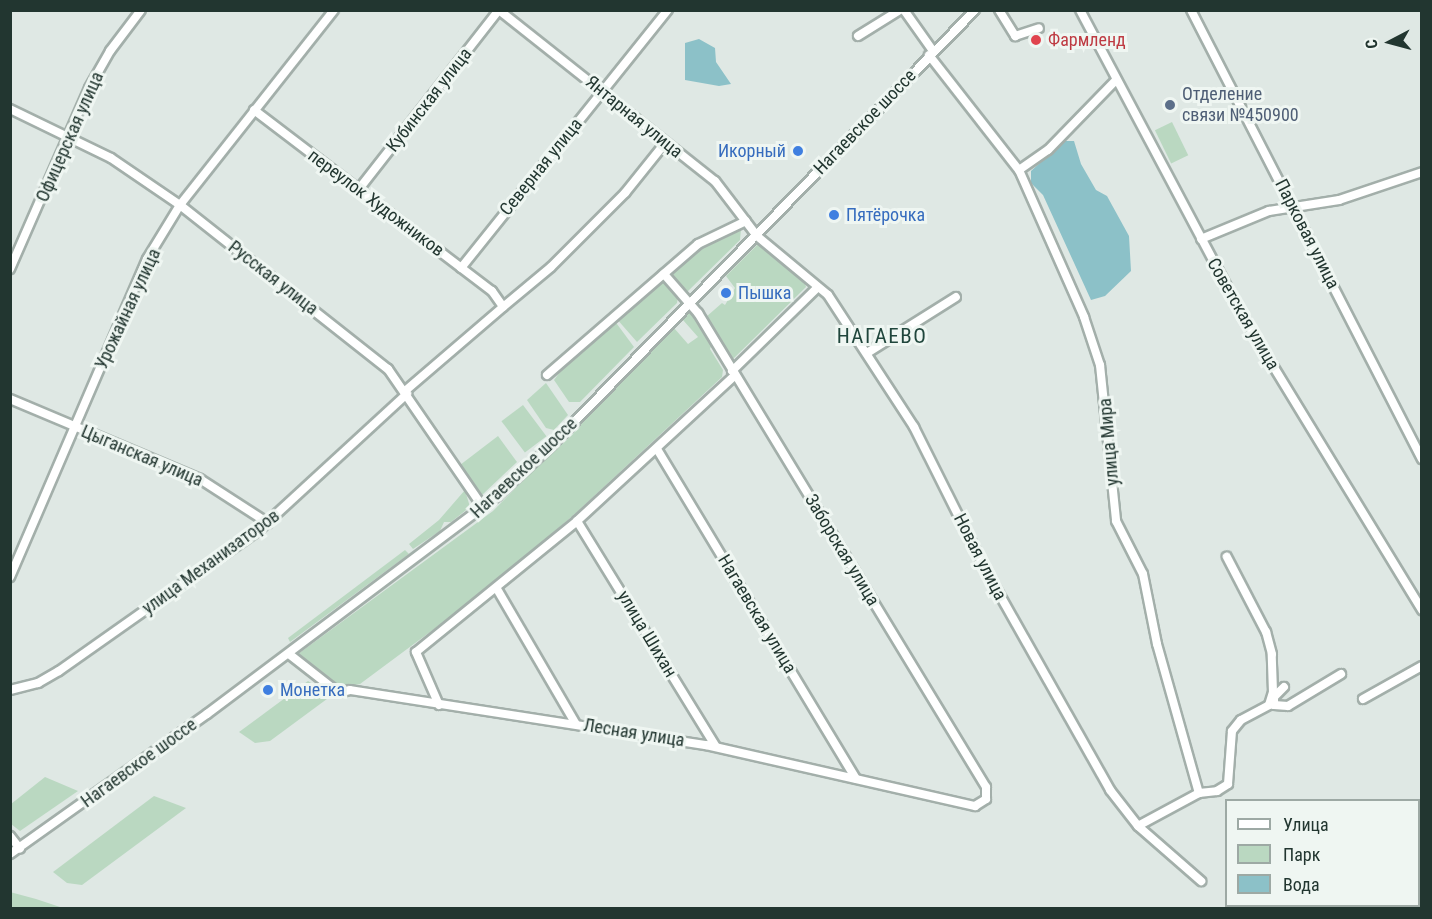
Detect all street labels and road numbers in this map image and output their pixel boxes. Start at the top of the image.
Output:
street label: Кубинская улица [382,44,476,156]
street label: Нагаевское шоссе [809,65,921,179]
street label: Офицерская улица [32,69,108,205]
street label: Янтарная улица [581,71,687,163]
street label: Северная улица [495,114,587,220]
street label: переулок Художников [304,145,448,261]
street label: Парковая улица [1270,176,1344,292]
street label: Русская улица [224,236,322,320]
street label: Урожайная улица [91,245,165,373]
street label: Советская улица [1202,254,1284,374]
street label: улица Мира [1094,397,1124,487]
street label: Нагаевское шоссе [466,413,582,523]
street label: Цыганская улица [78,421,206,491]
street label: Заборская улица [800,490,884,610]
street label: улица Механизаторов [138,505,284,619]
street label: Новая улица [949,510,1011,604]
street label: Нагаевская улица [713,551,801,677]
street label: улица Шихан [613,587,681,681]
street label: Нагаевское шоссе [77,714,201,812]
street label: Лесная улица [582,714,686,752]

